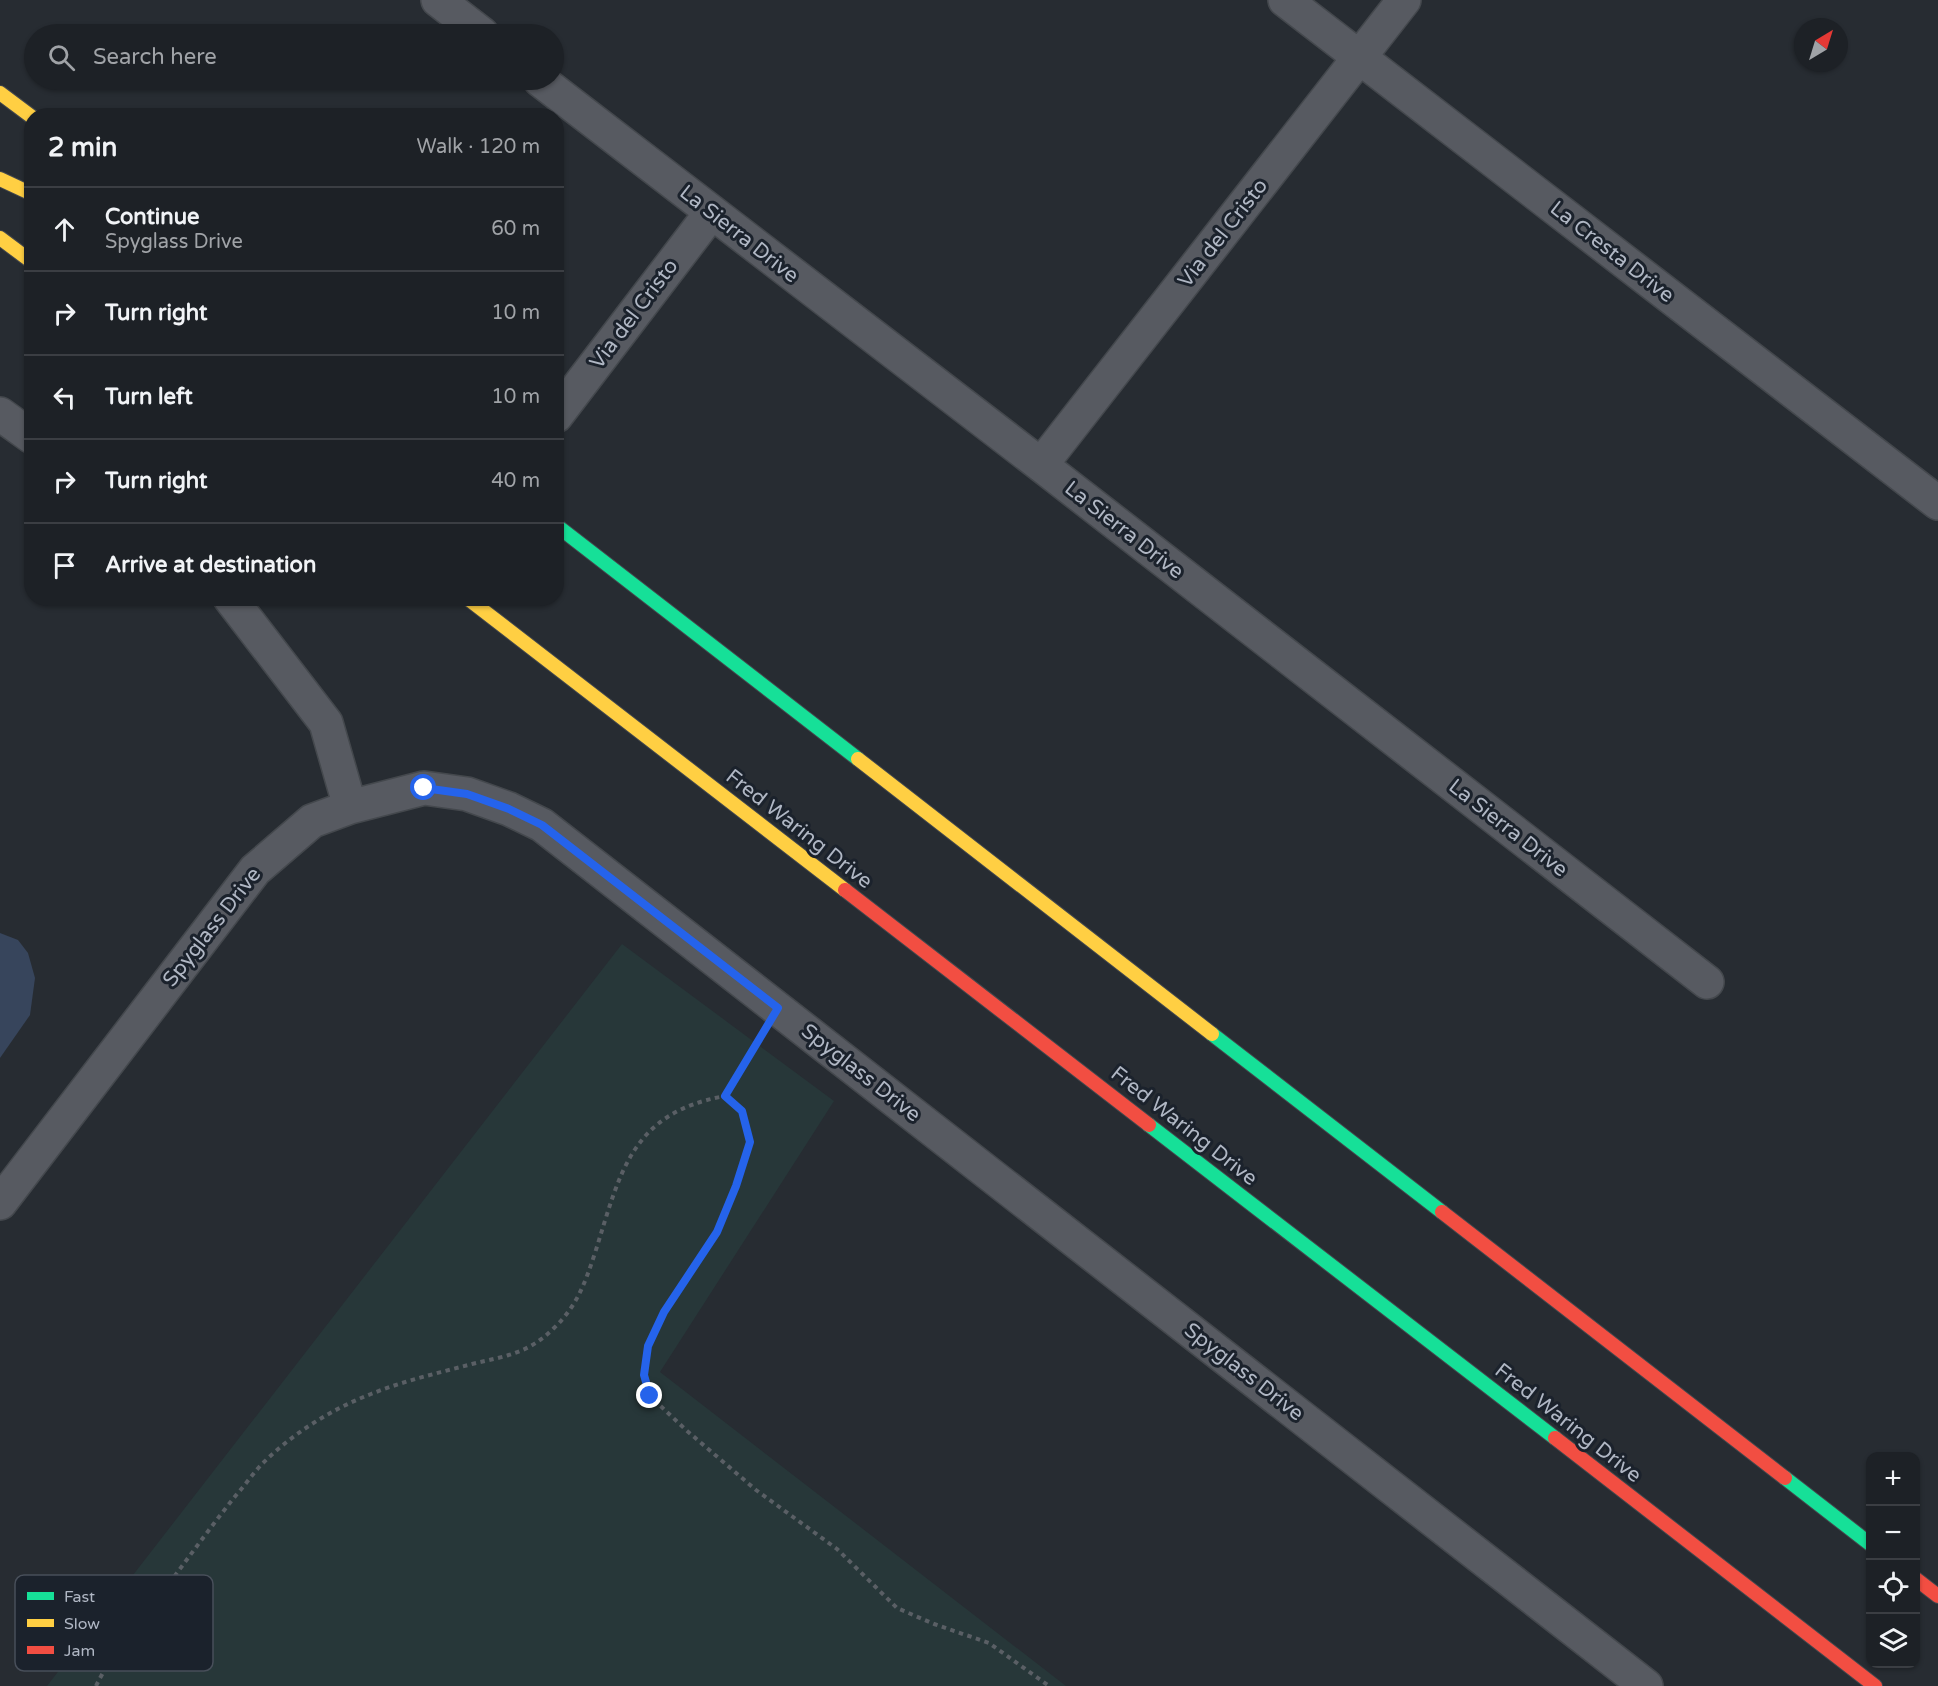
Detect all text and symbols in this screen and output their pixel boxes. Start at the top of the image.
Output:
north arrow [1794,18,1848,72]
search box [24,24,564,90]
icon: search [45,41,78,74]
text: Search here [93,44,217,70]
text: 2 min [48,132,117,163]
text: Walk · 120 m [417,135,540,159]
street label: Via del Cristo [1173,174,1273,292]
street label: La Sierra Drive [674,180,804,288]
street label: La Cresta Drive [1545,196,1679,308]
text: Continue [105,204,200,230]
icon: ahead [48,213,81,246]
text: 60 m [491,217,540,241]
text: Spyglass Drive [105,230,243,254]
street label: Via del Cristo [585,254,683,374]
icon: right [48,297,81,330]
text: Turn right [105,300,207,326]
text: 10 m [491,301,540,325]
icon: left [48,381,81,414]
text: Turn left [105,384,193,410]
text: 10 m [491,385,540,409]
icon: right [48,465,81,498]
text: Turn right [105,468,207,494]
text: 40 m [491,469,540,493]
street label: La Sierra Drive [1059,476,1189,584]
icon: arrive [48,549,81,582]
text: Arrive at destination [105,552,316,578]
street label: Fred Waring Drive [721,764,877,894]
route start [410,774,436,800]
street label: La Sierra Drive [1443,774,1573,882]
street label: Spyglass Drive [158,862,266,992]
street label: Spyglass Drive [796,1019,926,1127]
street label: Fred Waring Drive [1106,1061,1262,1191]
street label: Spyglass Drive [1179,1318,1309,1426]
street label: Fred Waring Drive [1490,1358,1646,1488]
route end [636,1382,662,1408]
map controls [1866,1452,1920,1668]
button: + [1866,1452,1920,1506]
button: − [1866,1506,1920,1560]
button: locate [1866,1560,1920,1614]
legend [15,1575,213,1671]
text: Fast [64,1587,95,1607]
text: Slow [64,1614,100,1634]
button: layers [1866,1614,1920,1668]
text: Jam [64,1641,95,1661]

